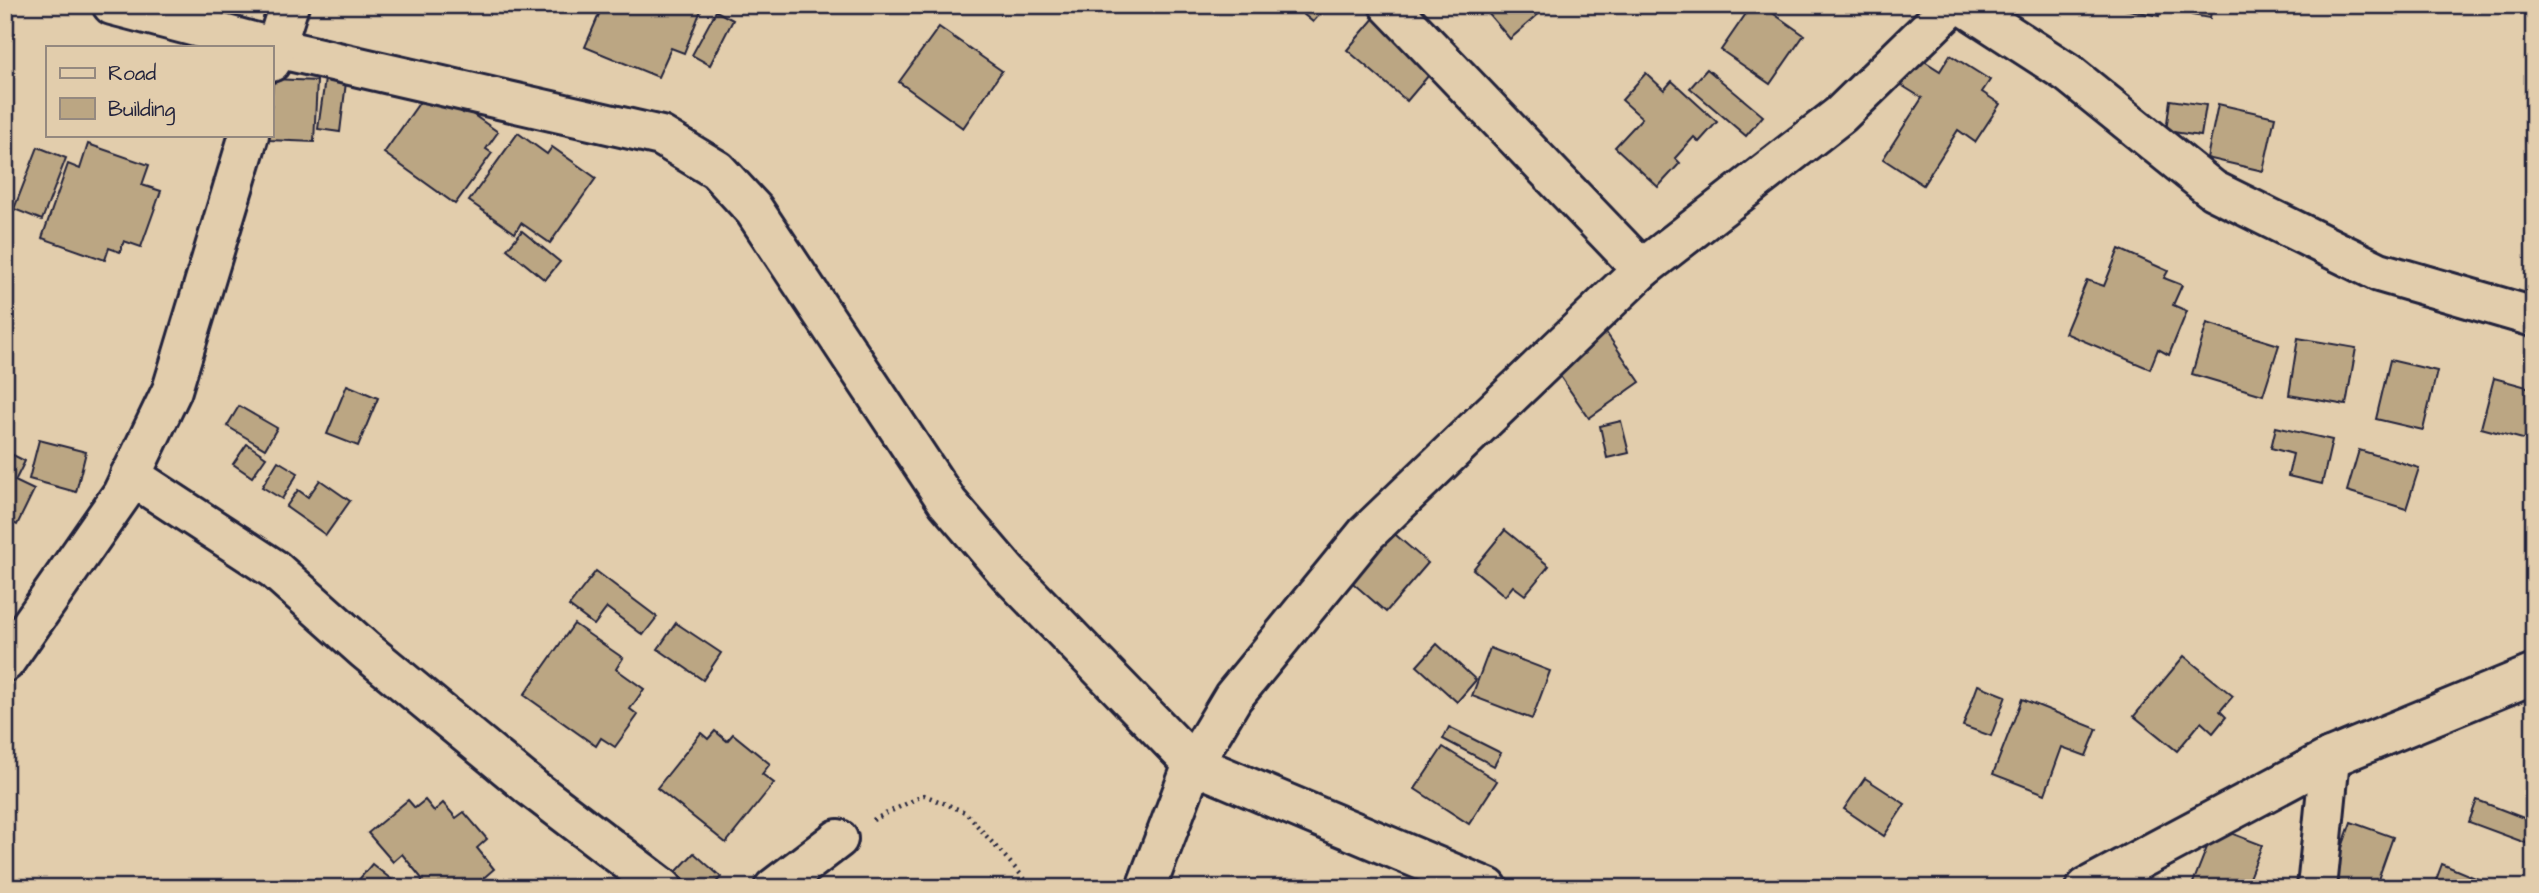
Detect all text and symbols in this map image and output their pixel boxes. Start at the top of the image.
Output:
legend [46,46,273,136]
text: Road [108,59,156,88]
text: Building [108,95,176,126]

